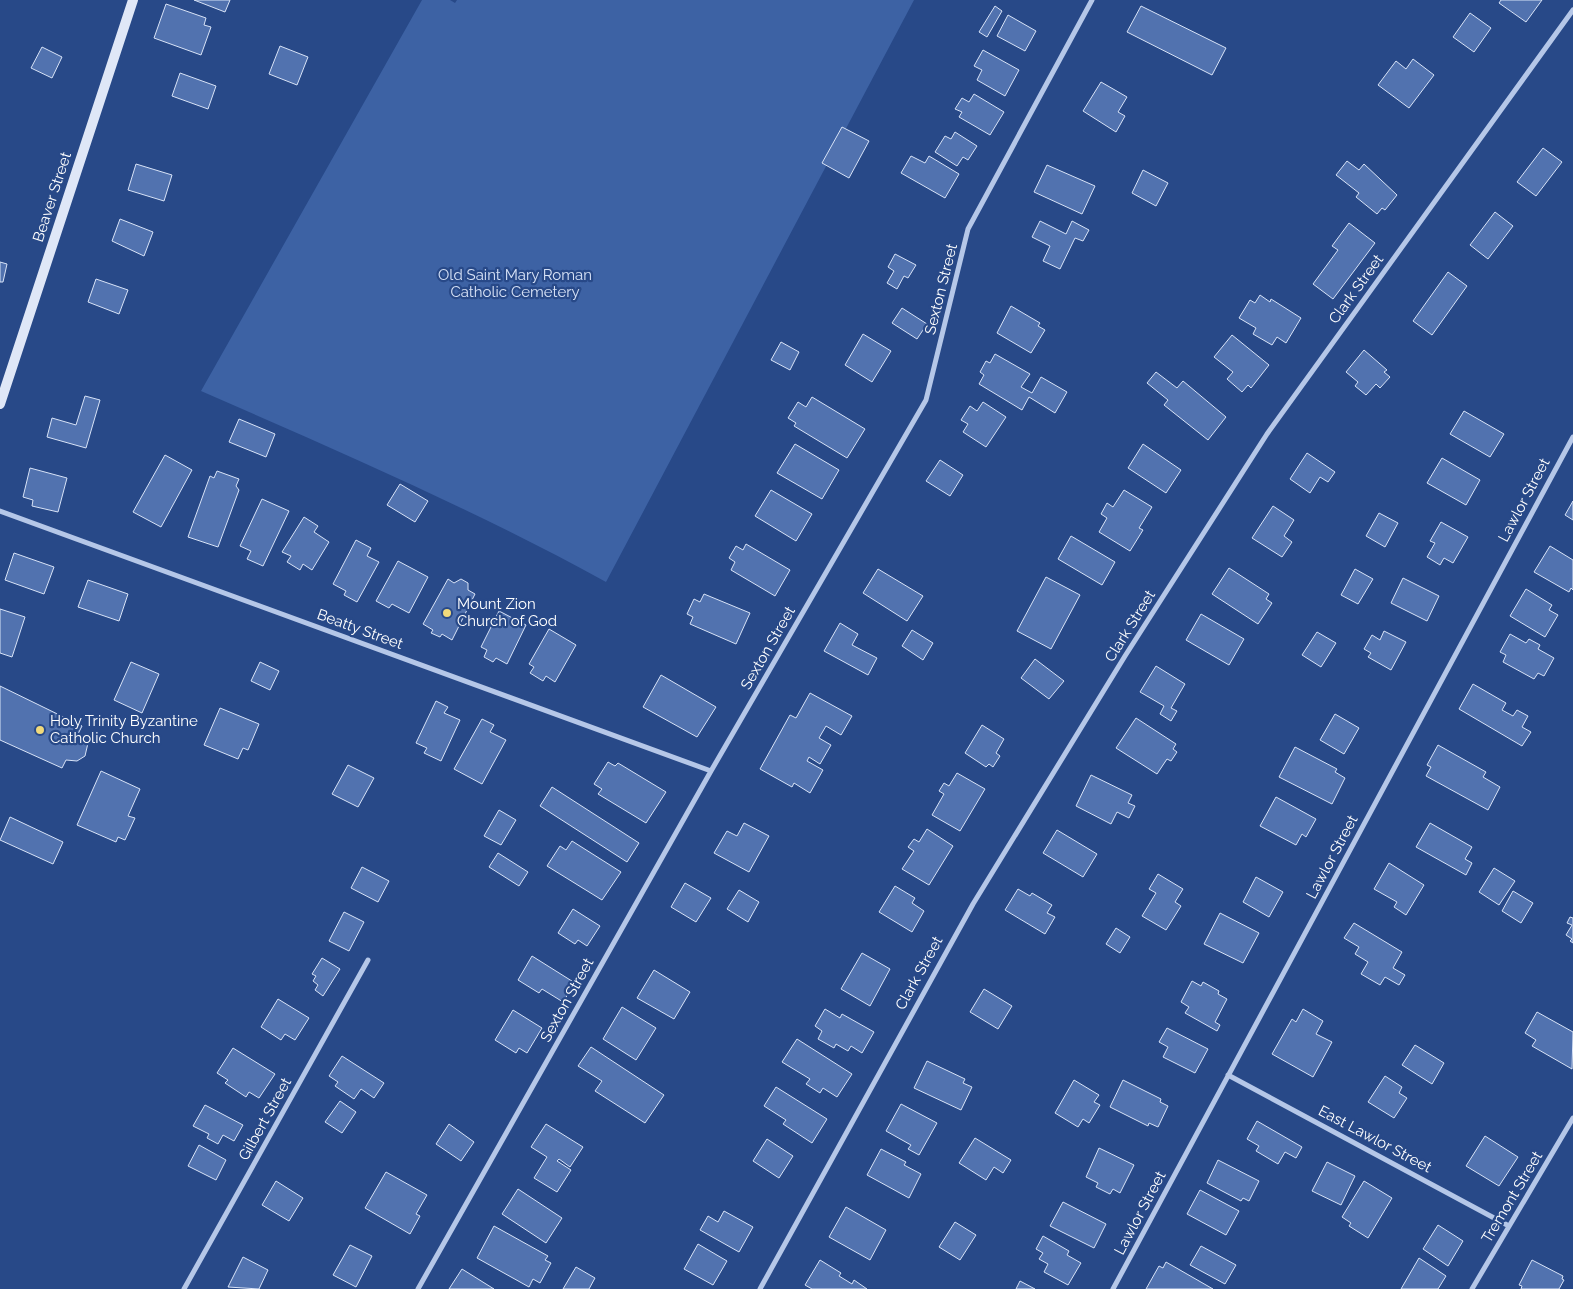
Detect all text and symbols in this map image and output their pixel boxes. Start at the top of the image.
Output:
street label: Beaver Street [29,150,75,244]
street label: Sexton Street [921,242,961,336]
street label: Clark Street [1325,251,1387,327]
park label: Old Saint Mary Roman Catholic Cemetery [438,266,592,301]
street label: Lawlor Street [1494,455,1554,545]
street label: Clark Street [1101,587,1159,665]
place label: Mount Zion Church of God [457,595,557,630]
street label: Sexton Street [737,603,799,693]
street label: Beatty Street [315,605,405,653]
marker: Mount Zion Church of God [441,607,453,619]
place label: Holy Trinity Byzantine Catholic Church [50,712,198,747]
marker: Holy Trinity Byzantine Catholic Church [34,724,46,736]
street label: Lawlor Street [1302,812,1362,902]
street label: Clark Street [891,933,947,1013]
street label: Sexton Street [537,955,597,1045]
street label: Gilbert Street [235,1074,295,1164]
street label: East Lawlor Street [1315,1102,1435,1176]
street label: Tremont Street [1478,1148,1546,1246]
street label: Lawlor Street [1110,1168,1170,1258]

